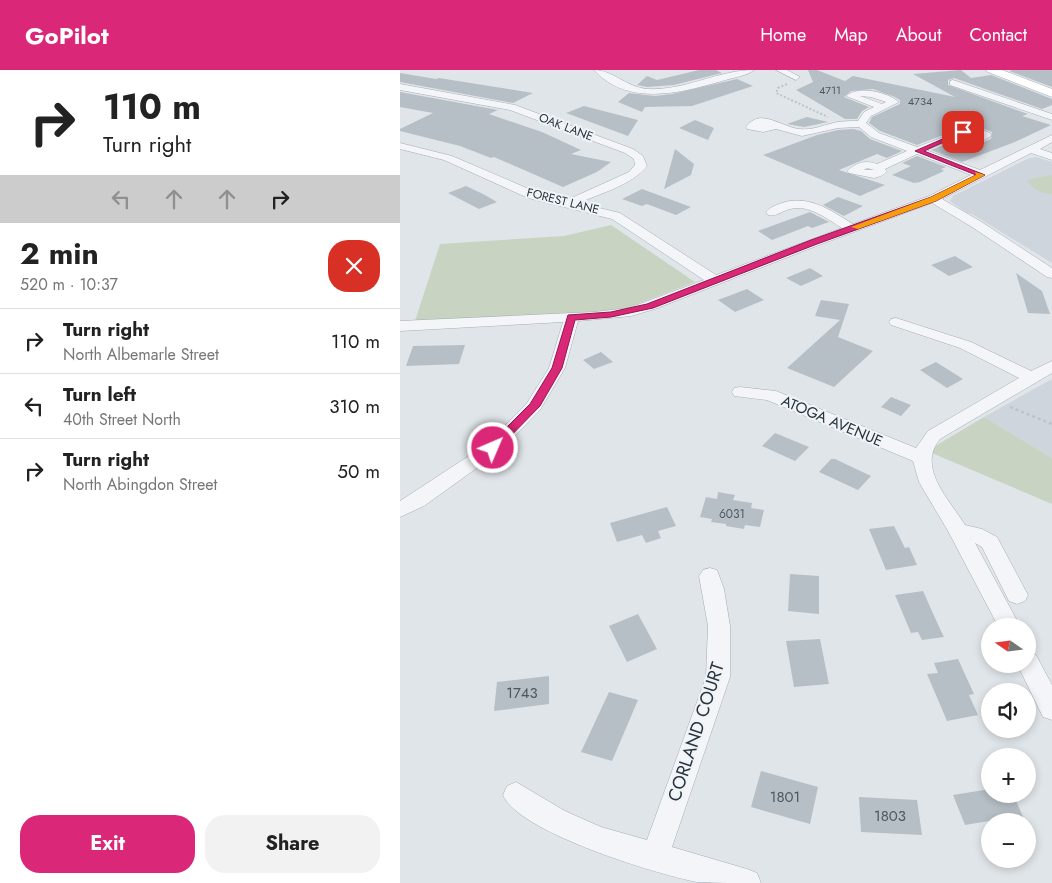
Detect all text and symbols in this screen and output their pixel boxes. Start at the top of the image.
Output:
text: GoPilot [25,18,109,53]
text: Home [760,22,806,48]
text: Map [834,22,868,48]
text: About [896,22,941,48]
text: Contact [969,22,1027,48]
text: 110 m [103,82,201,132]
house number: 4711 [819,82,841,98]
icon: right [20,90,85,155]
house number: 4734 [908,93,933,109]
street label: OAK LANE [536,108,596,146]
pin [942,111,984,153]
icon: arrive [949,118,977,146]
text: Turn right [103,128,191,160]
street label: FOREST LANE [525,183,601,219]
icon: left [107,185,135,213]
icon: ahead [160,185,188,213]
icon: ahead [213,185,241,213]
icon: right [266,185,294,213]
text: 2 min [20,232,99,275]
button: close [328,240,380,292]
text: 520 m · 10:37 [20,273,118,296]
text: Turn right [63,316,149,343]
icon: right [20,327,48,355]
text: 110 m [331,328,380,355]
text: North Albemarle Street [63,343,219,366]
text: Turn left [63,381,136,408]
street label: ATOGA AVENUE [778,390,886,452]
icon: left [20,392,48,420]
text: 310 m [329,393,380,420]
text: 40th Street North [63,408,181,431]
position arrow [466,421,518,473]
text: Turn right [63,446,149,473]
icon: right [20,457,48,485]
text: 50 m [337,458,380,485]
text: North Abingdon Street [63,473,217,496]
house number: 6031 [719,505,745,523]
north arrow [981,618,1036,672]
map controls [981,618,1036,868]
street label: CORLAND COURT [661,658,731,805]
house number: 1743 [506,682,538,704]
button: sound [981,683,1036,738]
button: + [981,748,1036,803]
house number: 1801 [770,786,800,808]
house number: 1803 [874,805,906,827]
button: − [981,813,1036,868]
button: Exit [20,815,195,873]
button: Share [205,815,380,873]

